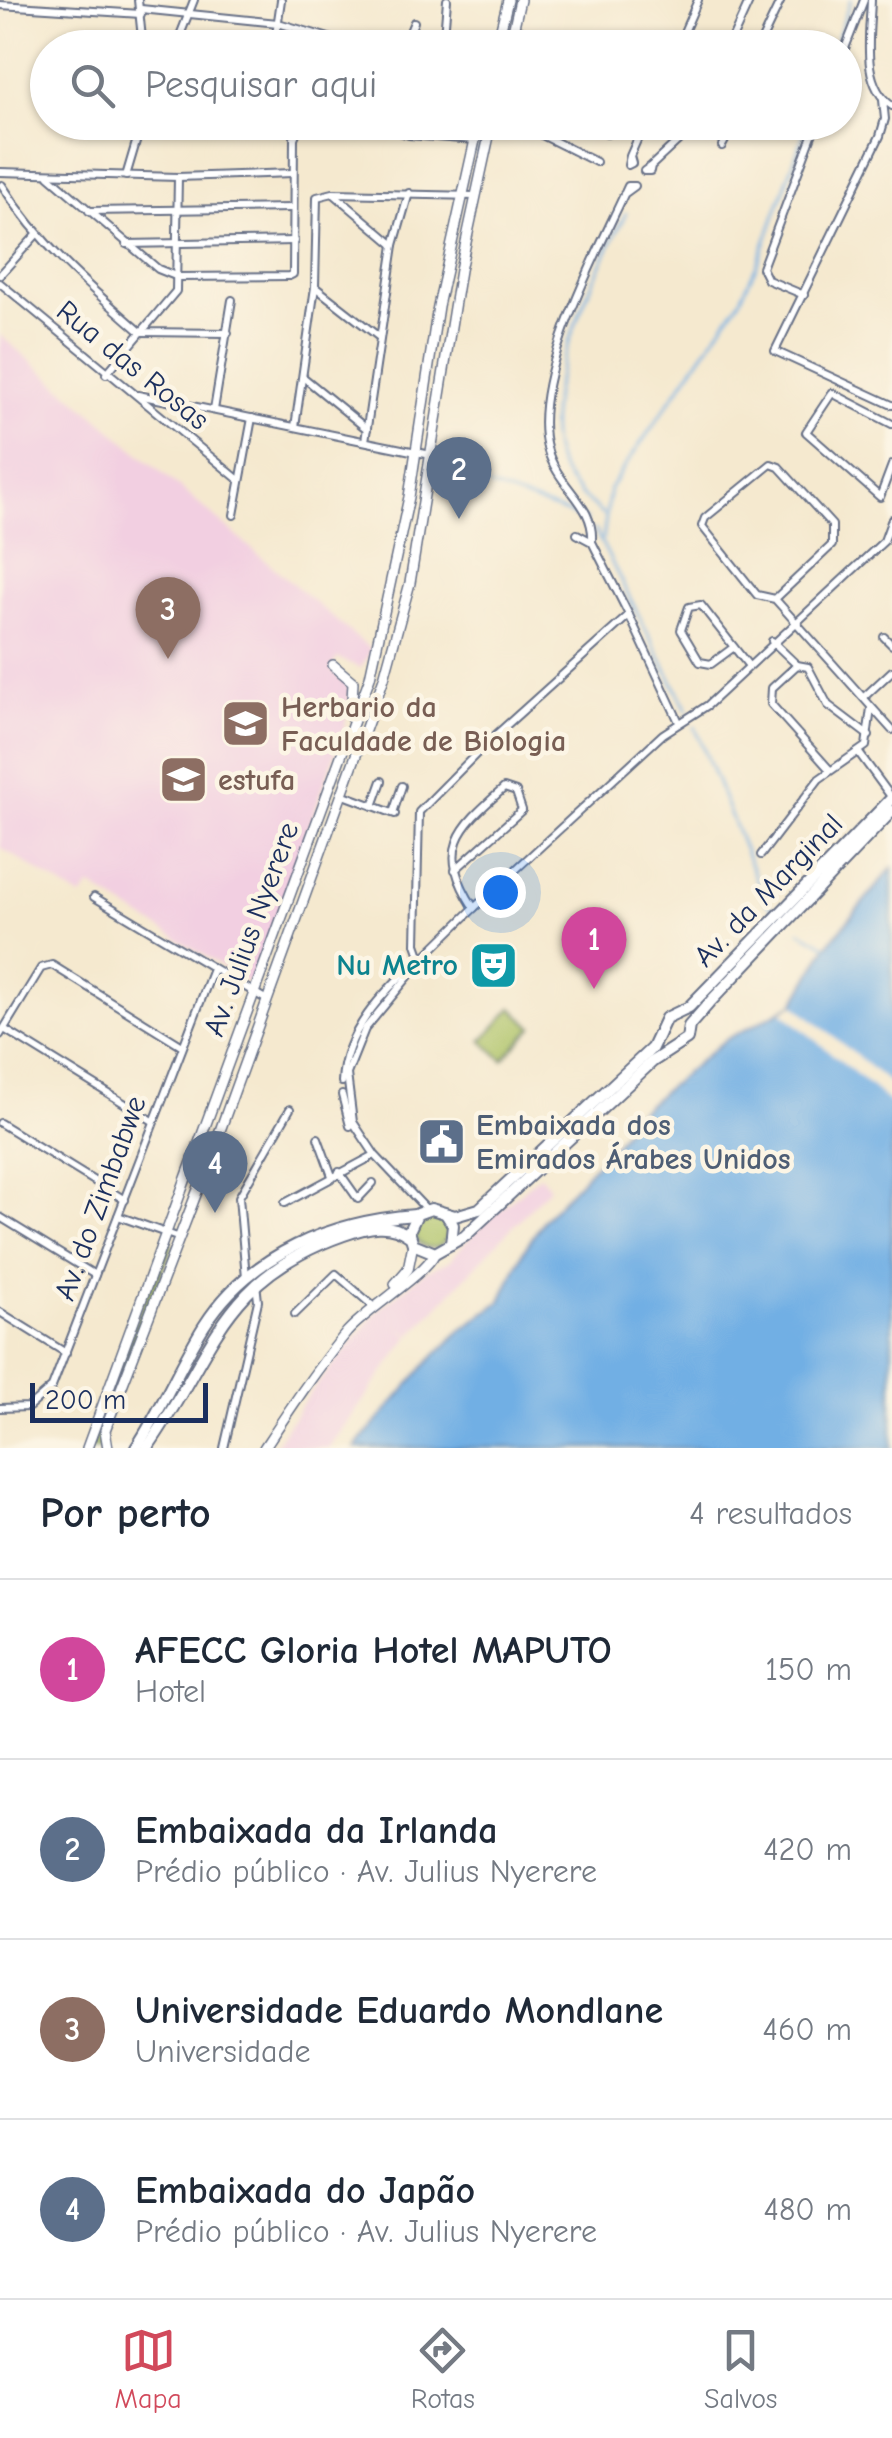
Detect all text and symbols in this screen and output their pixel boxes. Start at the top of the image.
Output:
search box [30,30,862,140]
icon: search [65,58,120,113]
text: Pesquisar aqui [145,63,377,107]
street label: Rua das Rosas [49,293,216,438]
pin: 2 [426,436,492,519]
pin: 3 [136,576,200,659]
place label: Herbario da Faculdade de Biologia [281,690,566,759]
school or university icon: Herbario da Faculdade de Biologia [220,698,272,750]
school or university icon: estufa [157,754,209,806]
place label: estufa [218,763,295,798]
street label: Av. da Marginal [687,807,850,974]
street label: Av. Julius Nyerere [196,817,306,1041]
your location [475,867,526,918]
pin: 1 [562,906,626,989]
theatre icon: Nu Metro [467,939,519,991]
place label: Nu Metro [336,948,458,983]
street label: Av. do Zimbabwe [47,1091,154,1305]
place label: Embaixada dos Emirados Árabes Unidos [476,1108,790,1177]
public building icon: Embaixada dos Emirados Árabes Unidos [415,1116,467,1168]
pin: 4 [182,1130,248,1213]
scale bar [30,1378,208,1422]
text: 200 m [45,1384,126,1416]
text: Por perto [40,1489,211,1538]
text: 4 resultados [689,1495,852,1532]
text: AFECC Gloria Hotel MAPUTO [135,1629,612,1673]
text: 1 [66,1651,79,1688]
text: 150 m [765,1651,852,1688]
text: Hotel [135,1673,206,1710]
text: Embaixada da Irlanda [135,1809,498,1853]
text: 2 [65,1831,80,1868]
text: 420 m [763,1831,852,1868]
text: Prédio público · Av. Julius Nyerere [135,1853,597,1890]
text: Universidade Eduardo Mondlane [135,1989,663,2033]
text: 3 [65,2011,80,2048]
text: 460 m [763,2011,852,2048]
text: Universidade [135,2033,311,2070]
text: Embaixada do Japão [135,2169,475,2213]
text: 4 [65,2191,80,2228]
text: 480 m [763,2191,852,2228]
text: Prédio público · Av. Julius Nyerere [135,2213,597,2250]
tab: Mapa [115,2323,182,2415]
tab: Rotas [411,2323,475,2415]
tab: Salvos [704,2323,777,2415]

